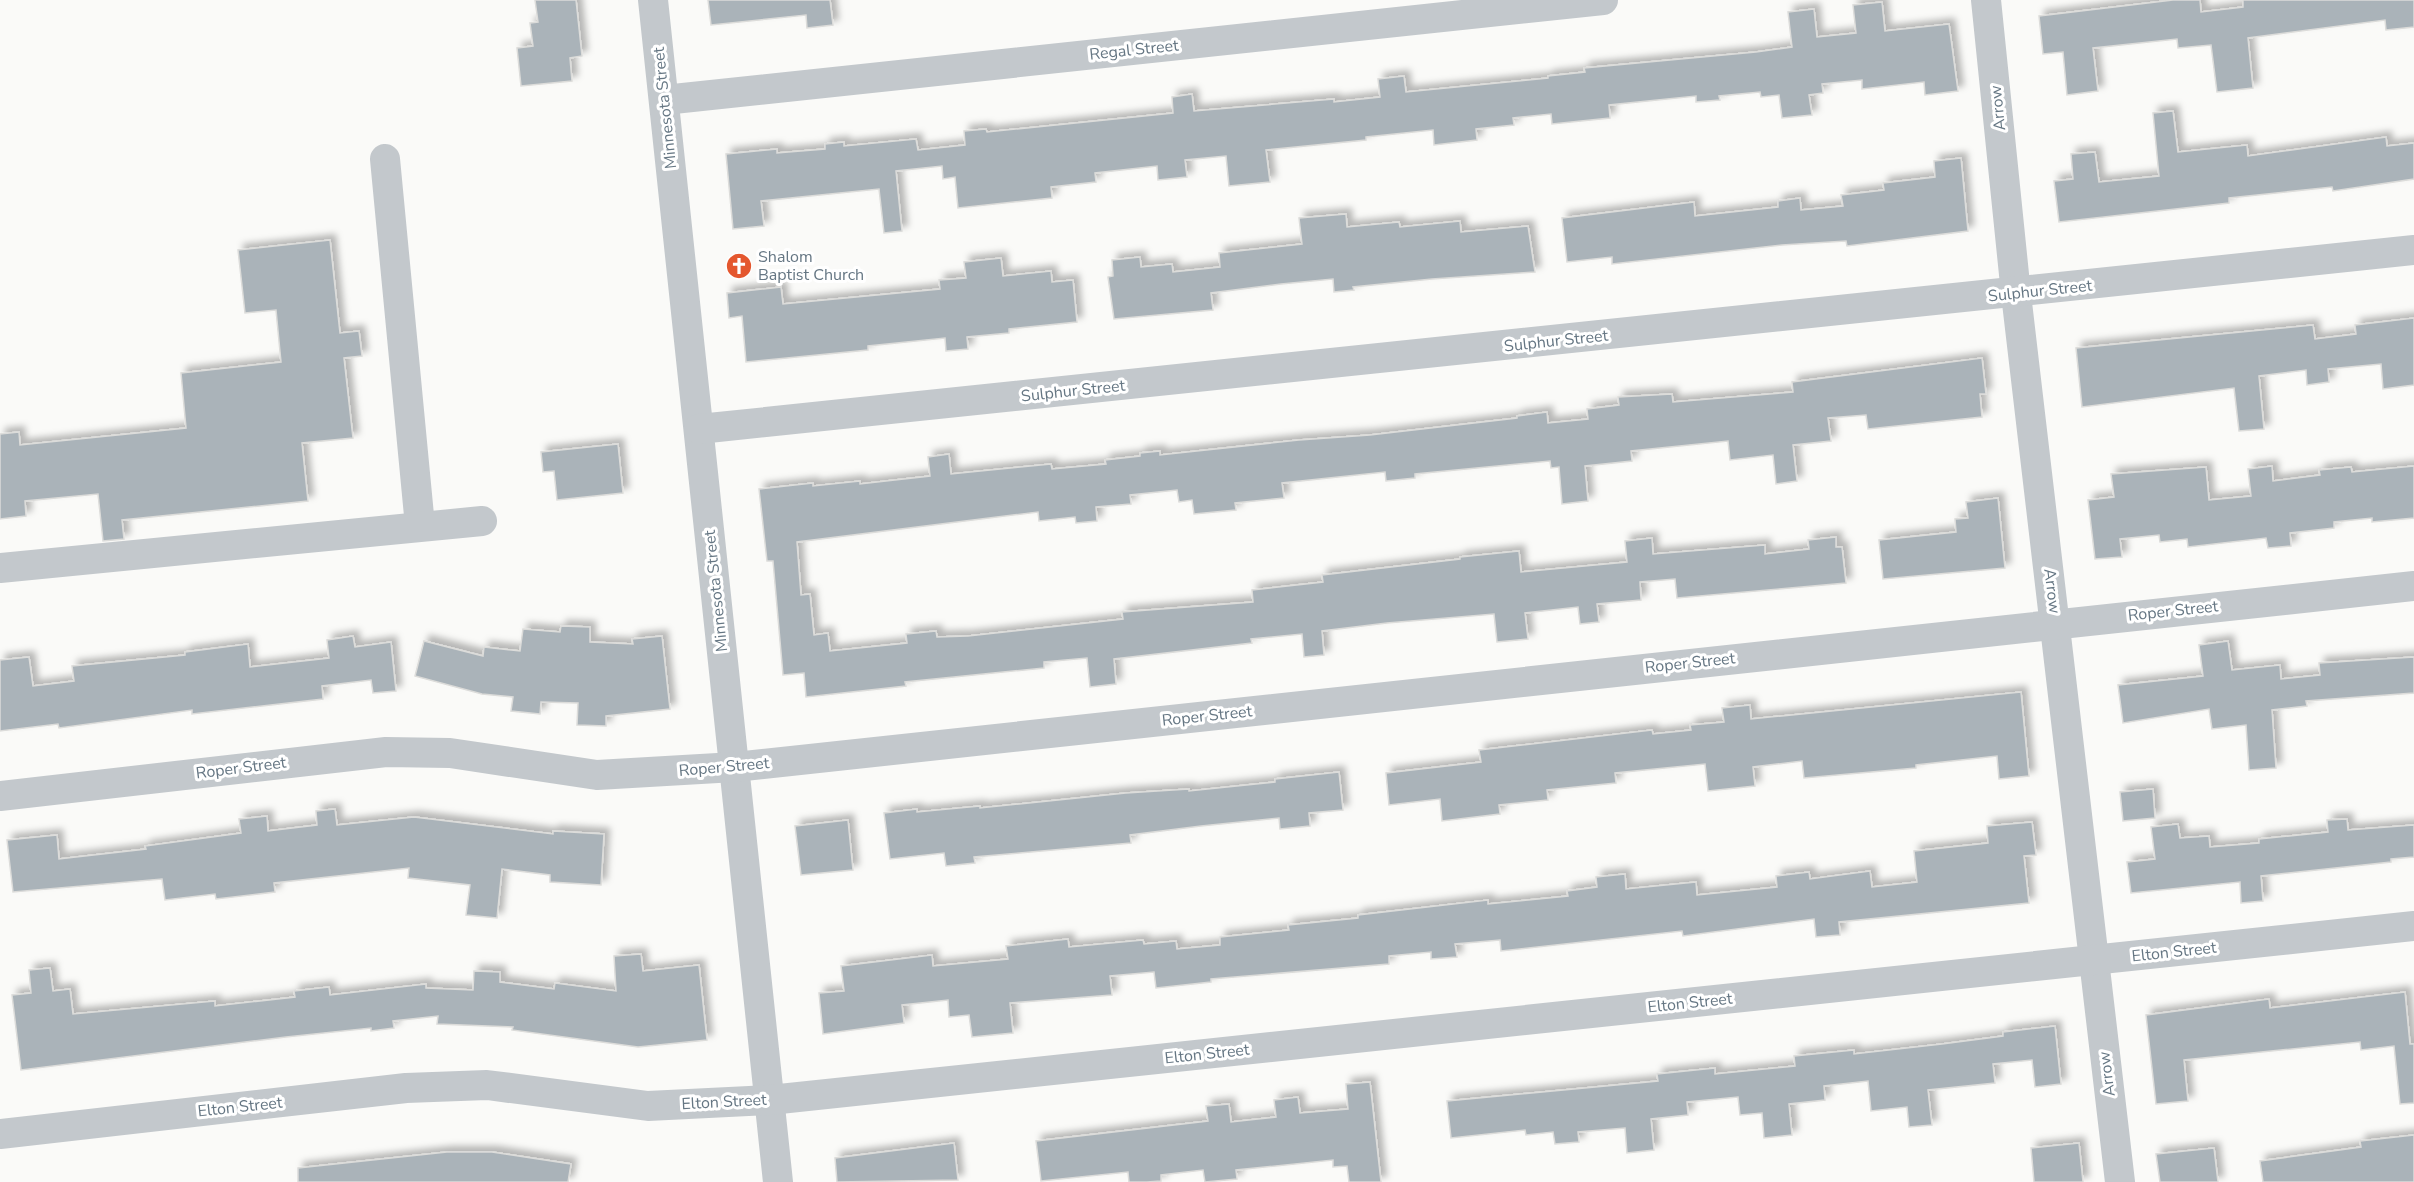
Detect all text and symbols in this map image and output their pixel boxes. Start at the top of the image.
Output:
street label: Regal Street [1088,34,1180,66]
street label: Minnesota Street [648,46,682,170]
street label: Arrow [1985,84,2011,132]
place label: Shalom Baptist Church [758,246,864,286]
church icon: Shalom Baptist Church [724,251,754,281]
street label: Sulphur Street [1987,275,2093,307]
street label: Sulphur Street [1503,325,1609,357]
street label: Sulphur Street [1020,375,1126,407]
street label: Minnesota Street [699,529,733,653]
street label: Arrow [2038,567,2066,615]
street label: Roper Street [2127,595,2220,627]
street label: Roper Street [1644,647,1737,679]
street label: Roper Street [1161,700,1254,732]
street label: Roper Street [195,752,288,784]
street label: Roper Street [678,752,771,782]
street label: Elton Street [2130,937,2218,967]
street label: Elton Street [1646,988,1734,1018]
street label: Elton Street [1163,1039,1251,1069]
street label: Arrow [2093,1050,2121,1098]
street label: Elton Street [681,1089,768,1115]
street label: Elton Street [196,1092,284,1122]

